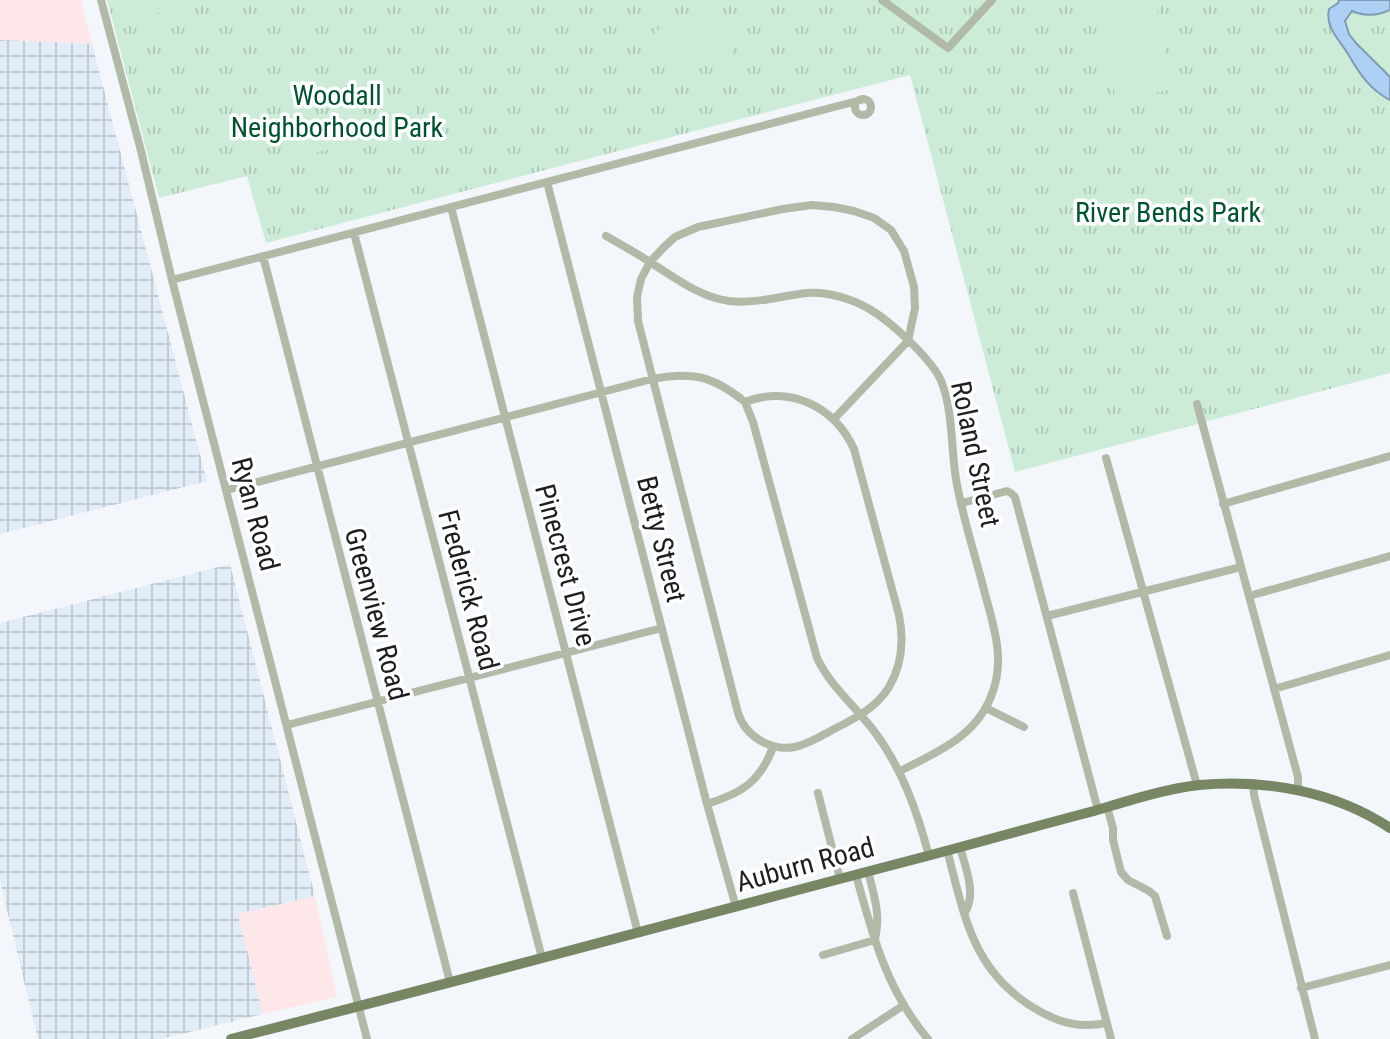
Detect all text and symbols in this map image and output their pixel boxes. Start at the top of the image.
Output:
park label: Woodall Neighborhood Park [231,79,444,144]
park label: River Bends Park [1075,196,1261,229]
street label: Roland Street [944,378,1007,530]
street label: Ryan Road [225,454,286,574]
street label: Betty Street [630,473,693,606]
street label: Pinecrest Drive [528,481,603,650]
street label: Frederick Road [431,506,506,674]
street label: Greenview Road [338,524,415,704]
street label: Auburn Road [732,830,878,899]

